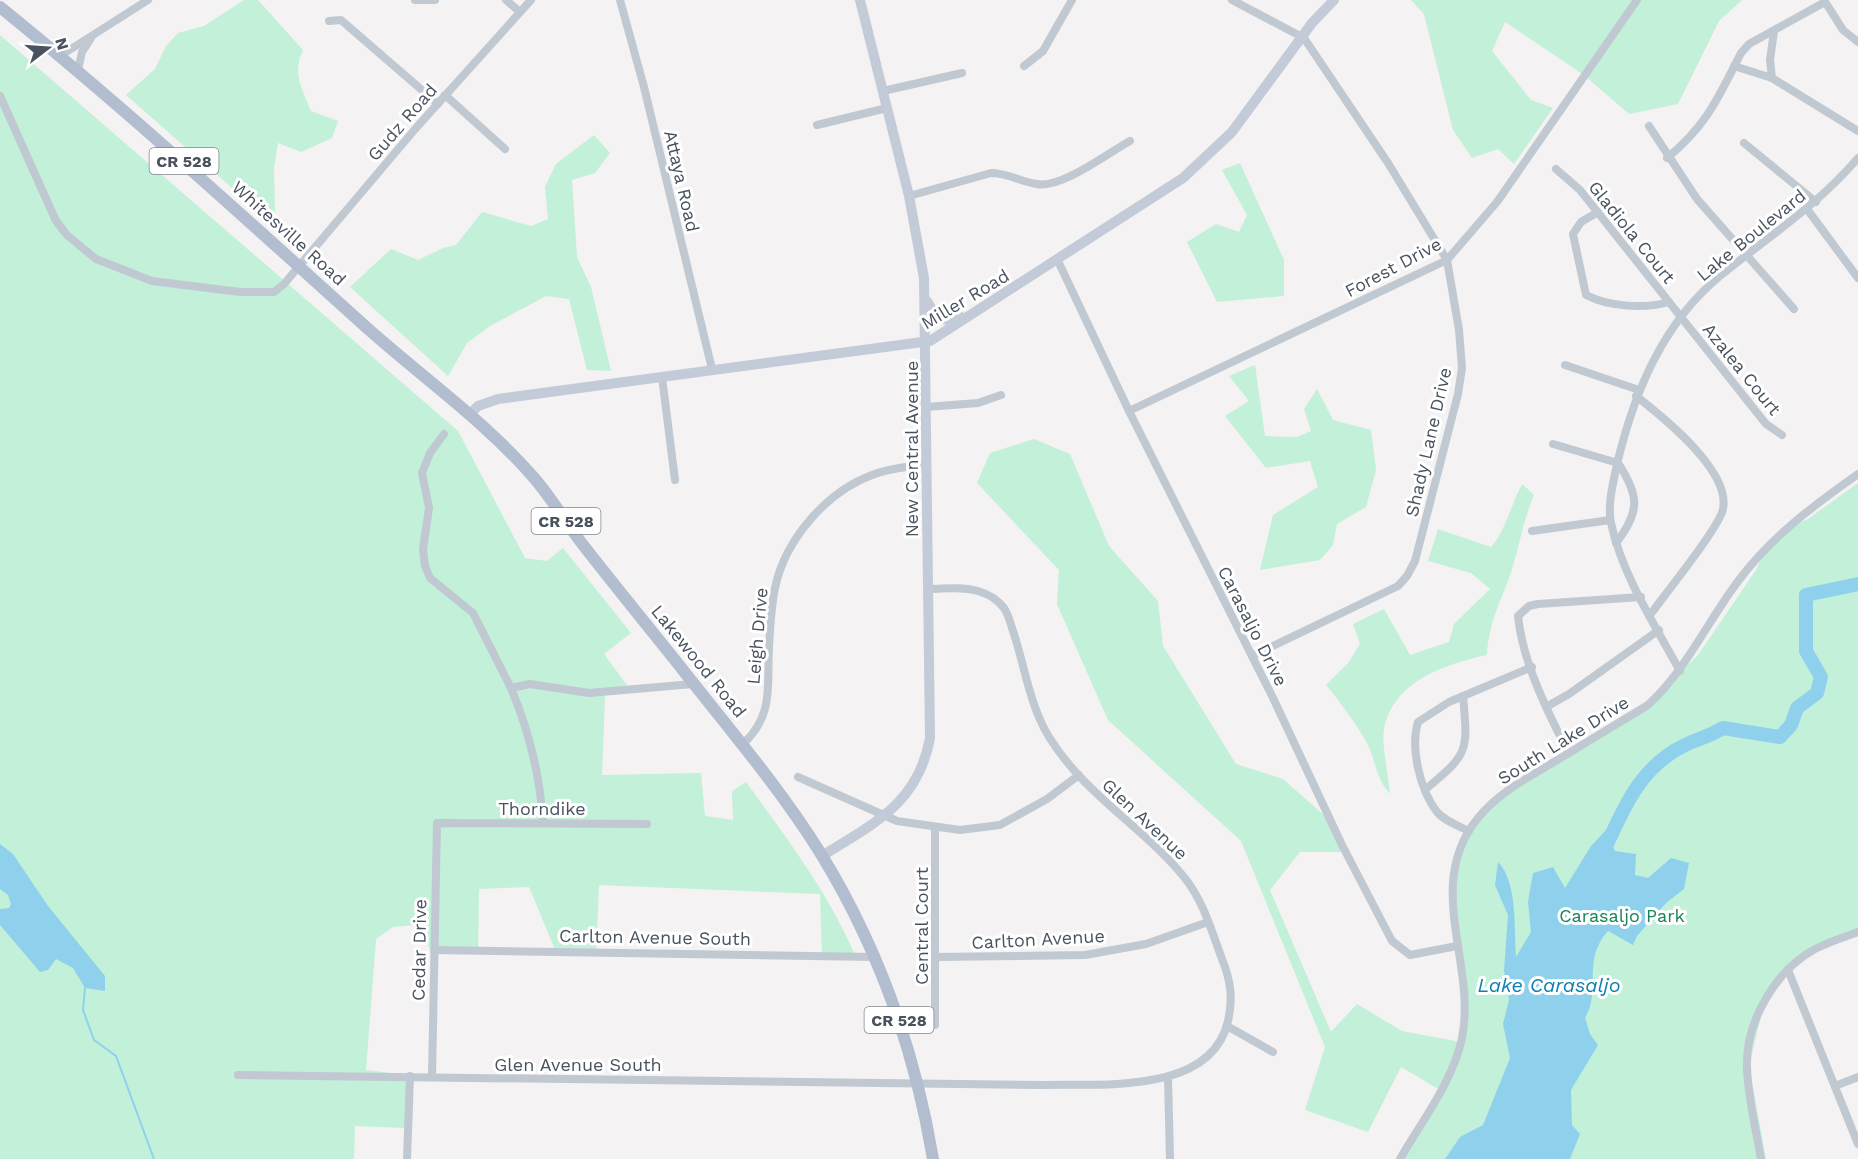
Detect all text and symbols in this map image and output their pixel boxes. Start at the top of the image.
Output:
north arrow [18,18,78,78]
text: N [51,35,73,52]
street label: Gudz Road [363,79,441,165]
street label: Attaya Road [660,128,704,234]
road number: CR 528 [150,148,219,174]
street label: Whitesville Road [228,176,350,290]
street label: Gladiola Court [1584,177,1680,288]
street label: Lake Boulevard [1692,185,1810,285]
street label: Forest Drive [1341,233,1445,301]
street label: Miller Road [917,265,1013,333]
street label: Azalea Court [1699,319,1786,420]
street label: New Central Avenue [901,361,922,537]
street label: Shady Lane Drive [1401,365,1455,519]
road number: CR 528 [532,508,600,534]
street label: Carasaljo Drive [1214,563,1292,689]
street label: Leigh Drive [742,587,772,685]
street label: Lakewood Road [647,600,751,722]
street label: South Lake Drive [1494,691,1632,789]
street label: Glen Avenue [1098,774,1192,864]
street label: Thorndike [498,798,586,819]
street label: Central Court [911,866,932,985]
street label: Cedar Drive [408,899,430,1001]
park label: Carasaljo Park [1559,905,1685,926]
street label: Carlton Avenue South [559,925,751,949]
street label: Carlton Avenue [971,925,1105,953]
water label: Lake Carasaljo [1477,973,1621,997]
road number: CR 528 [864,1007,934,1033]
street label: Glen Avenue South [494,1054,662,1075]

